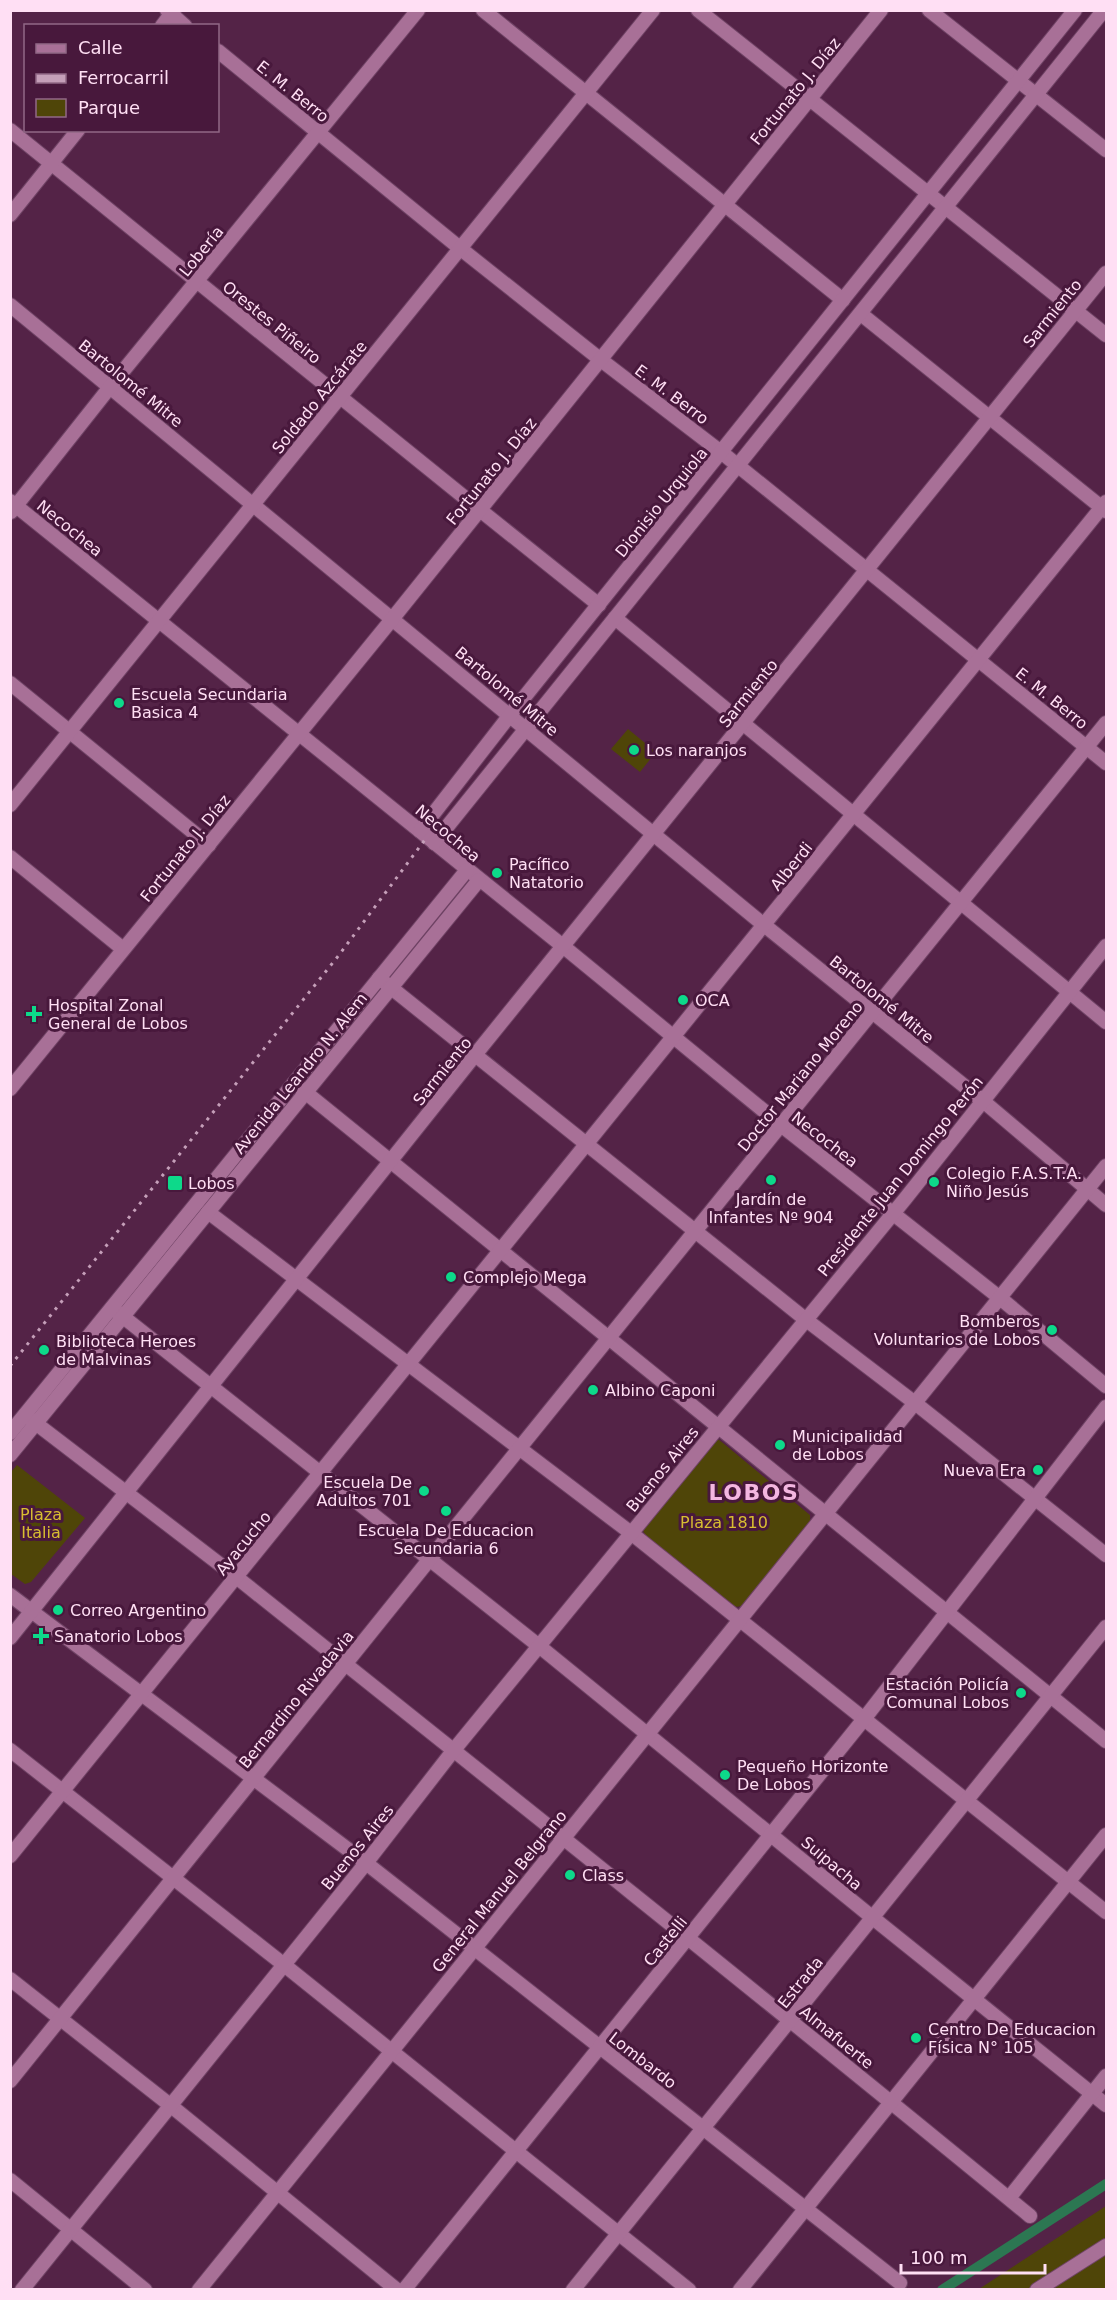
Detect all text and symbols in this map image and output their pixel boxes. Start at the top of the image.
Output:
legend [24,24,219,132]
street label: Fortunato J. Díaz [746,34,844,149]
text: Calle [78,37,123,58]
street label: E. M. Berro [253,57,333,126]
text: Ferrocarril [78,67,169,88]
text: Parque [78,97,140,118]
street label: Lobería [175,222,227,280]
street label: Sarmiento [1019,275,1086,351]
street label: Orestes Piñeiro [219,277,325,368]
street label: Bartolomé Mitre [75,335,187,431]
street label: Soldado Azcárate [268,337,371,458]
street label: E. M. Berro [631,361,712,428]
street label: Fortunato J. Díaz [442,414,540,529]
street label: Dionisio Urquiola [611,444,711,561]
street label: Necochea [33,496,106,561]
street label: Bartolomé Mitre [451,643,562,740]
street label: Sarmiento [715,655,782,731]
street label: E. M. Berro [1012,664,1092,733]
place label: Escuela Secundaria Basica 4 [131,685,287,722]
marker: Escuela Secundaria Basica 4 [112,696,126,710]
place label: Los naranjos [646,741,747,760]
marker: Los naranjos [627,743,641,757]
street label: Fortunato J. Díaz [136,791,234,906]
street label: Necochea [411,801,484,866]
street label: Alberdi [766,838,816,894]
place label: Pacífico Natatorio [509,855,584,892]
marker: Pacífico Natatorio [490,866,504,880]
street label: Bartolomé Mitre [826,951,938,1047]
street label: Avenida Leandro N. Alem [230,989,371,1158]
place label: OCA [695,991,730,1010]
marker: OCA [676,993,690,1007]
place label: Hospital Zonal General de Lobos [48,996,188,1033]
street label: Doctor Mariano Moreno [734,997,867,1155]
marker: Hospital Zonal General de Lobos [25,1005,43,1023]
street label: Sarmiento [409,1033,476,1109]
street label: Presidente Juan Domingo Perón [814,1072,987,1280]
street label: Necochea [788,1108,862,1171]
place label: Colegio F.A.S.T.A. Niño Jesús [946,1164,1082,1201]
marker: Jardín de Infantes Nº 904 [764,1173,778,1187]
marker: Lobos [166,1174,184,1192]
place label: Lobos [188,1174,235,1193]
marker: Colegio F.A.S.T.A. Niño Jesús [927,1175,941,1189]
place label: Jardín de Infantes Nº 904 [708,1190,834,1227]
place label: Complejo Mega [463,1268,587,1287]
marker: Complejo Mega [444,1270,458,1284]
place label: Bomberos Voluntarios de Lobos [874,1312,1040,1349]
marker: Bomberos Voluntarios de Lobos [1045,1323,1059,1337]
place label: Biblioteca Heroes de Malvinas [56,1332,196,1369]
marker: Biblioteca Heroes de Malvinas [37,1343,51,1357]
place label: Albino Caponi [605,1381,716,1400]
marker: Albino Caponi [586,1383,600,1397]
street label: Buenos Aires [622,1423,703,1516]
place label: Municipalidad de Lobos [792,1427,903,1464]
marker: Municipalidad de Lobos [773,1438,787,1452]
place label: Nueva Era [943,1461,1026,1480]
marker: Nueva Era [1031,1463,1045,1477]
place label: Escuela De Adultos 701 [317,1473,412,1510]
district label: LOBOS [709,1480,799,1505]
marker: Escuela De Adultos 701 [417,1484,431,1498]
marker: Escuela De Educacion Secundaria 6 [439,1504,453,1518]
park label: Plaza Italia [20,1505,62,1542]
street label: Ayacucho [212,1507,275,1579]
park label: Plaza 1810 [680,1513,768,1532]
place label: Escuela De Educacion Secundaria 6 [358,1521,534,1558]
place label: Correo Argentino [70,1601,206,1620]
marker: Correo Argentino [51,1603,65,1617]
marker: Sanatorio Lobos [32,1627,50,1645]
place label: Sanatorio Lobos [54,1627,183,1646]
street label: Bernardino Rivadavia [235,1627,358,1772]
place label: Estación Policía Comunal Lobos [885,1675,1009,1712]
marker: Estación Policía Comunal Lobos [1014,1686,1028,1700]
place label: Pequeño Horizonte De Lobos [737,1757,888,1794]
marker: Pequeño Horizonte De Lobos [718,1768,732,1782]
street label: Buenos Aires [317,1801,398,1894]
street label: General Manuel Belgrano [428,1806,571,1976]
street label: Suipacha [797,1832,866,1894]
place label: Class [582,1866,624,1885]
marker: Class [563,1868,577,1882]
street label: Castelli [640,1913,691,1970]
street label: Estrada [774,1953,827,2012]
street label: Almafuerte [796,2002,877,2073]
place label: Centro De Educacion Física N° 105 [928,2020,1096,2057]
street label: Lombardo [605,2028,680,2093]
marker: Centro De Educacion Física N° 105 [909,2031,923,2045]
scale bar [901,2237,1045,2275]
text: 100 m [910,2247,968,2268]

